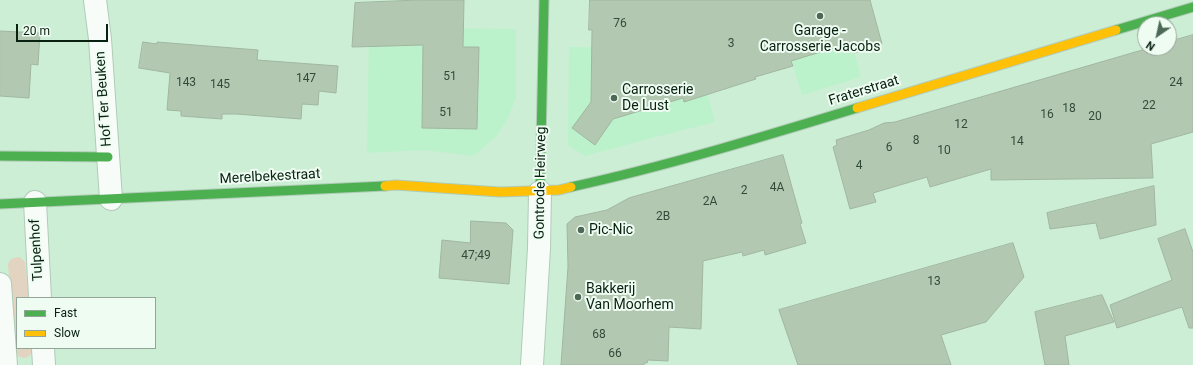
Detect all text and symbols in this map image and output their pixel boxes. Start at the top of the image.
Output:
marker: Garage - Carrosserie Jacobs [815,11,825,21]
scale bar [18,16,110,42]
north arrow [1137,16,1177,56]
house number: 76 [613,17,627,31]
place label: Garage - Carrosserie Jacobs [760,23,880,56]
text: 20 m [23,24,50,38]
house number: 3 [728,37,734,51]
text: N [1144,38,1157,53]
street label: Hof Ter Beuken [92,51,116,147]
house number: 51 [443,70,457,84]
house number: 147 [296,72,316,86]
street label: Fraterstraat [827,72,901,110]
house number: 143 [176,76,196,90]
house number: 24 [1169,76,1183,90]
house number: 145 [210,78,230,92]
place label: Carrosserie De Lust [622,82,694,114]
marker: Carrosserie De Lust [609,93,619,103]
house number: 22 [1142,99,1156,113]
house number: 18 [1062,102,1076,116]
house number: 51 [439,106,453,120]
house number: 16 [1040,108,1054,122]
house number: 20 [1088,110,1102,124]
house number: 12 [954,118,968,132]
street label: Gontrode Heirweg [532,127,550,239]
house number: 8 [913,134,919,148]
house number: 14 [1010,135,1024,149]
house number: 6 [886,141,892,155]
house number: 10 [937,144,951,158]
house number: 4 [856,159,862,173]
street label: Merelbekestraat [219,166,321,188]
house number: 4A [770,181,784,195]
house number: 2 [741,184,747,198]
house number: 2A [703,195,717,209]
house number: 2B [656,210,670,224]
street label: Tulpenhof [27,218,47,282]
place label: Pic-Nic [589,222,633,238]
marker: Pic-Nic [576,225,586,235]
house number: 47;49 [461,249,491,263]
house number: 13 [927,275,941,289]
place label: Bakkerij Van Moorhem [586,281,674,314]
marker: Bakkerij Van Moorhem [573,292,583,302]
legend [16,297,156,349]
text: Fast [54,306,77,320]
text: Slow [54,326,80,340]
house number: 68 [592,328,606,342]
house number: 66 [608,347,622,361]

